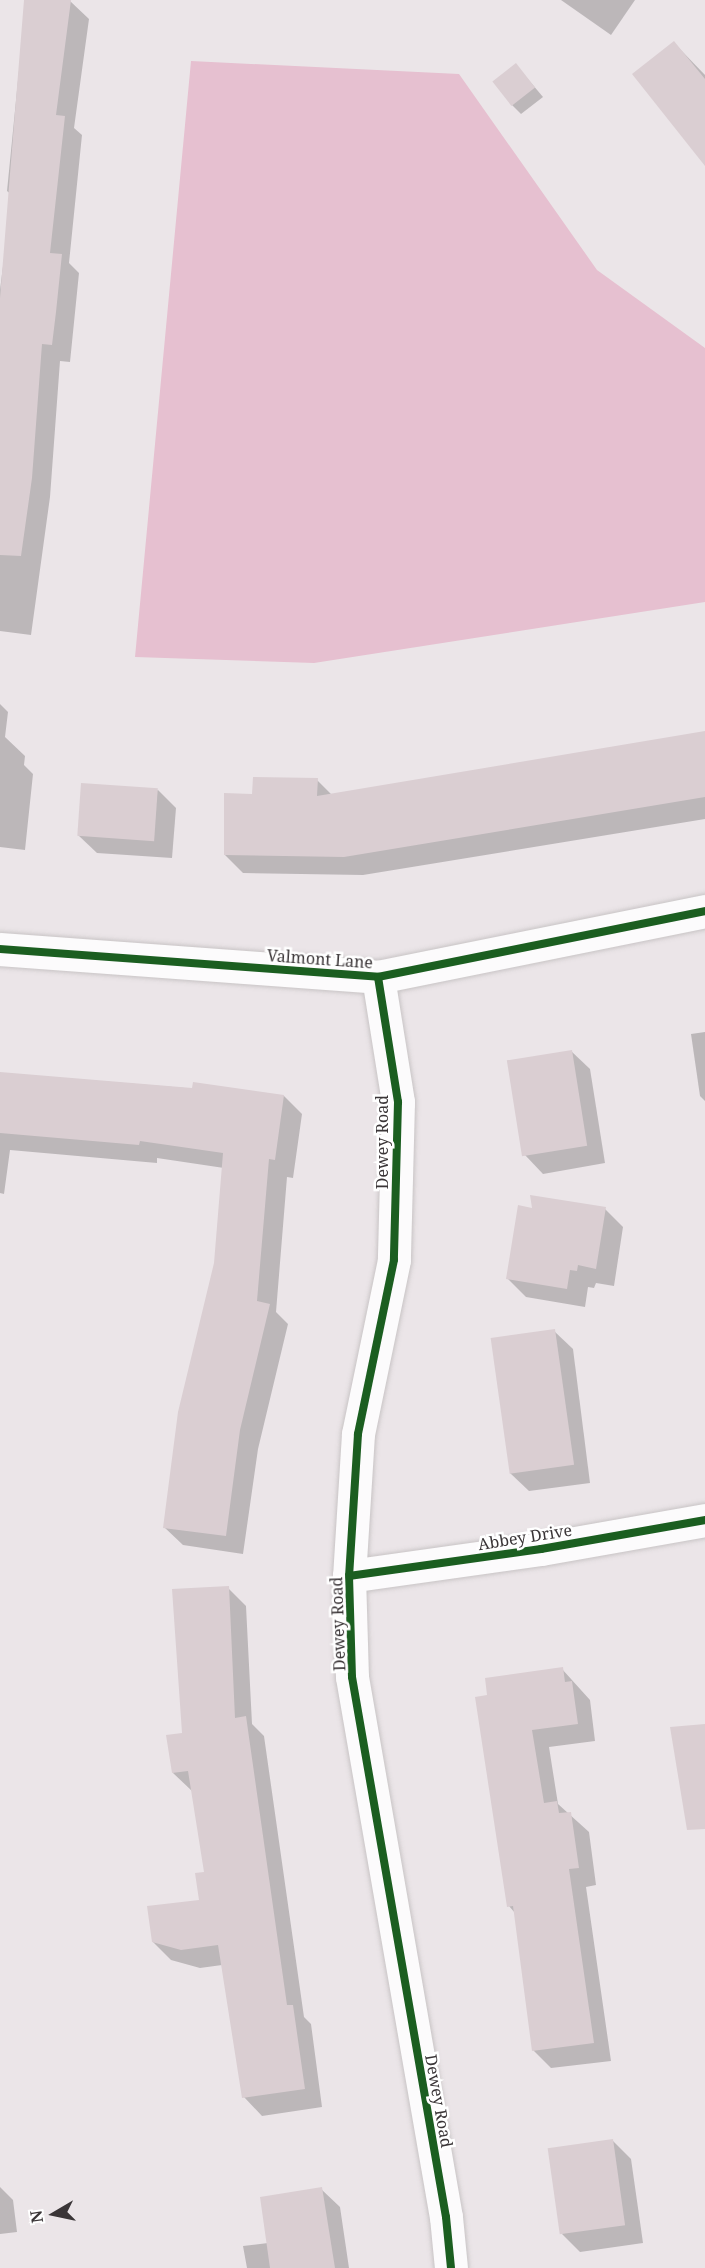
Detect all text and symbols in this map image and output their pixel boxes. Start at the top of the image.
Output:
street label: Valmont Lane [266,946,374,972]
street label: Dewey Road [372,1095,392,1189]
street label: Abbey Drive [477,1520,573,1554]
street label: Dewey Road [327,1577,349,1671]
street label: Dewey Road [421,2053,457,2149]
north arrow [24,2184,84,2244]
text: N [24,2209,48,2225]

